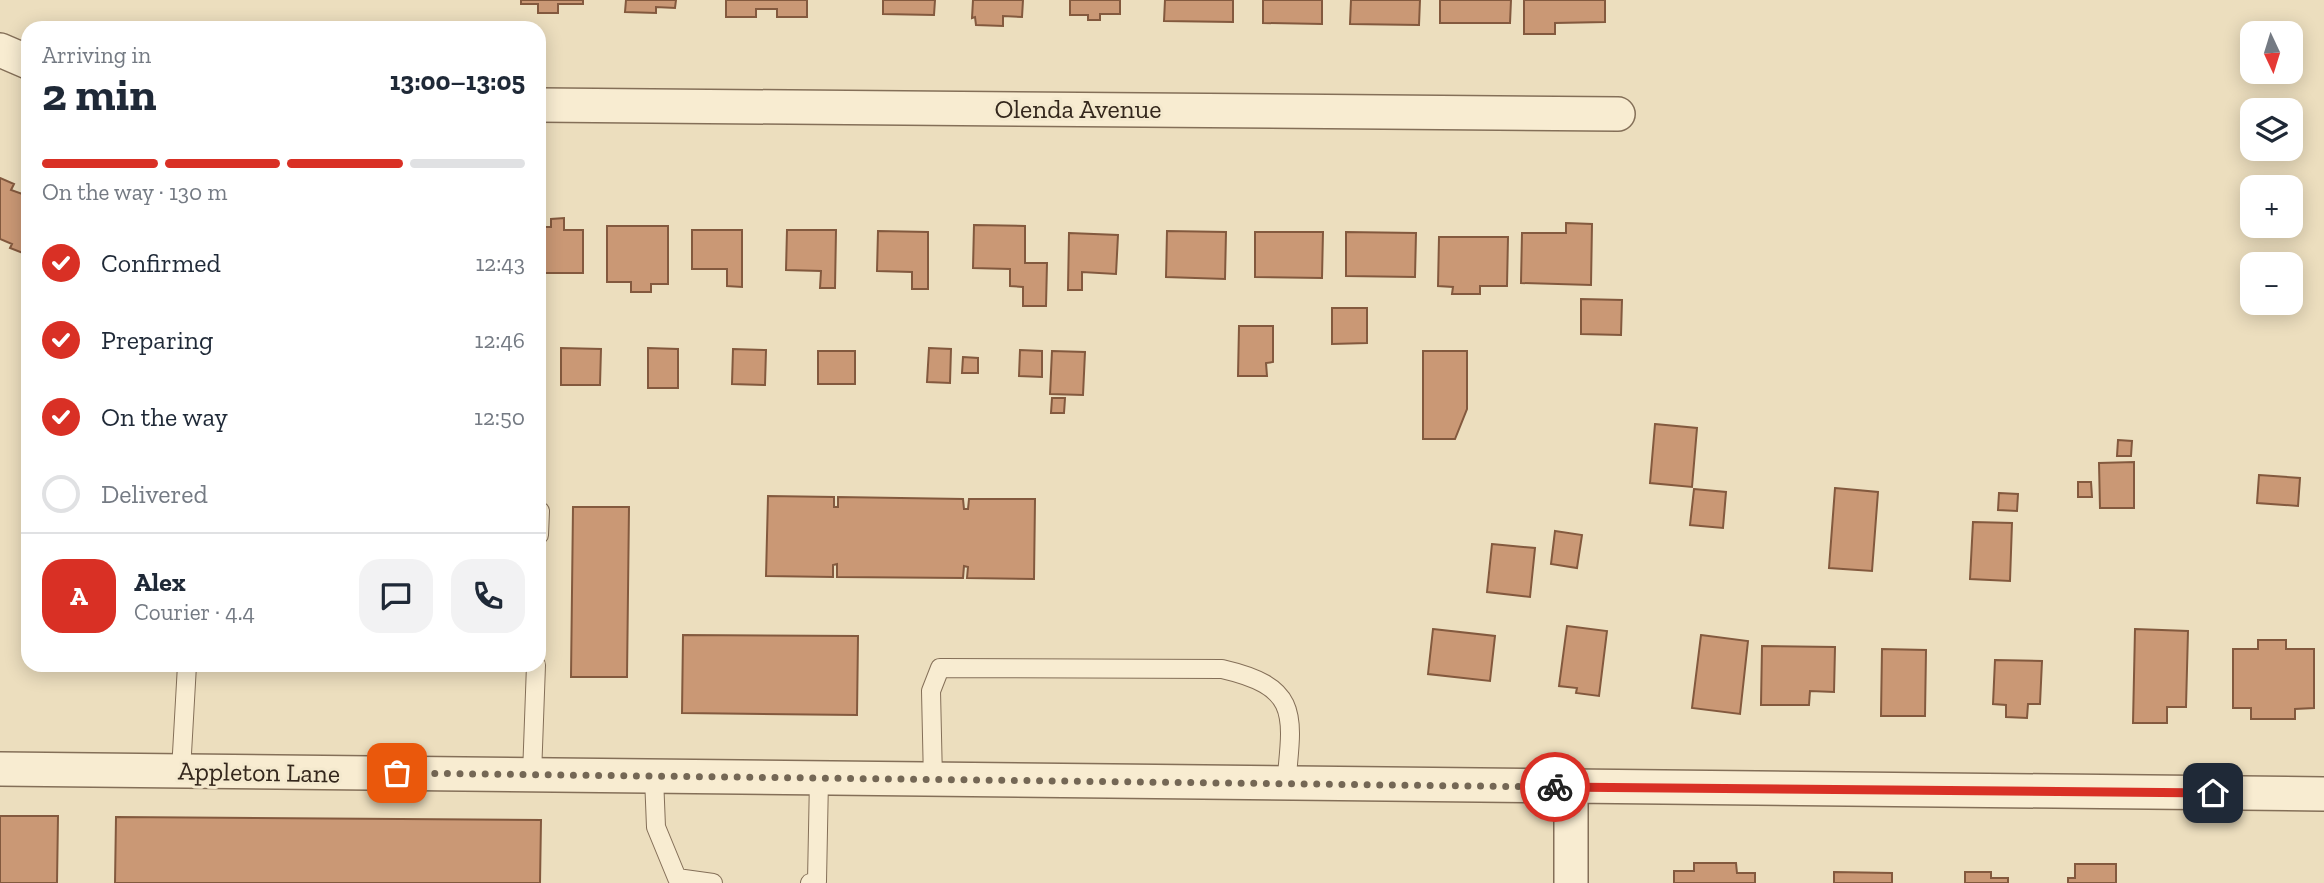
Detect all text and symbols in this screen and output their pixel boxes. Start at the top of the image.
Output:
north arrow [2240,21,2303,84]
map controls [2240,21,2303,315]
text: Arriving in [42,41,151,69]
text: 13:00–13:05 [390,65,525,97]
text: 2 min [42,67,157,122]
street label: Olenda Avenue [995,93,1162,125]
button: layers [2240,98,2303,161]
button: + [2240,175,2303,238]
text: On the way · 130 m [42,178,227,206]
icon: check [42,244,80,282]
text: Confirmed [101,247,221,279]
text: 12:43 [476,249,525,277]
button: − [2240,252,2303,315]
icon: check [42,321,80,359]
text: Preparing [101,324,213,356]
text: 12:46 [475,326,525,354]
icon: check [42,398,80,436]
text: On the way [101,401,228,433]
text: 12:50 [474,403,525,431]
text: Delivered [101,478,208,510]
button: chat [359,559,433,633]
button: phone [451,559,525,633]
text: Alex [134,566,186,598]
text: A [70,580,88,612]
text: Courier · 4.4 [134,598,255,626]
pin [367,743,427,803]
courier [1520,752,1590,822]
icon: bag [378,754,416,792]
street label: Appleton Lane [178,755,340,789]
pin [2183,763,2243,823]
icon: bike [1536,768,1574,806]
icon: home [2194,774,2232,812]

